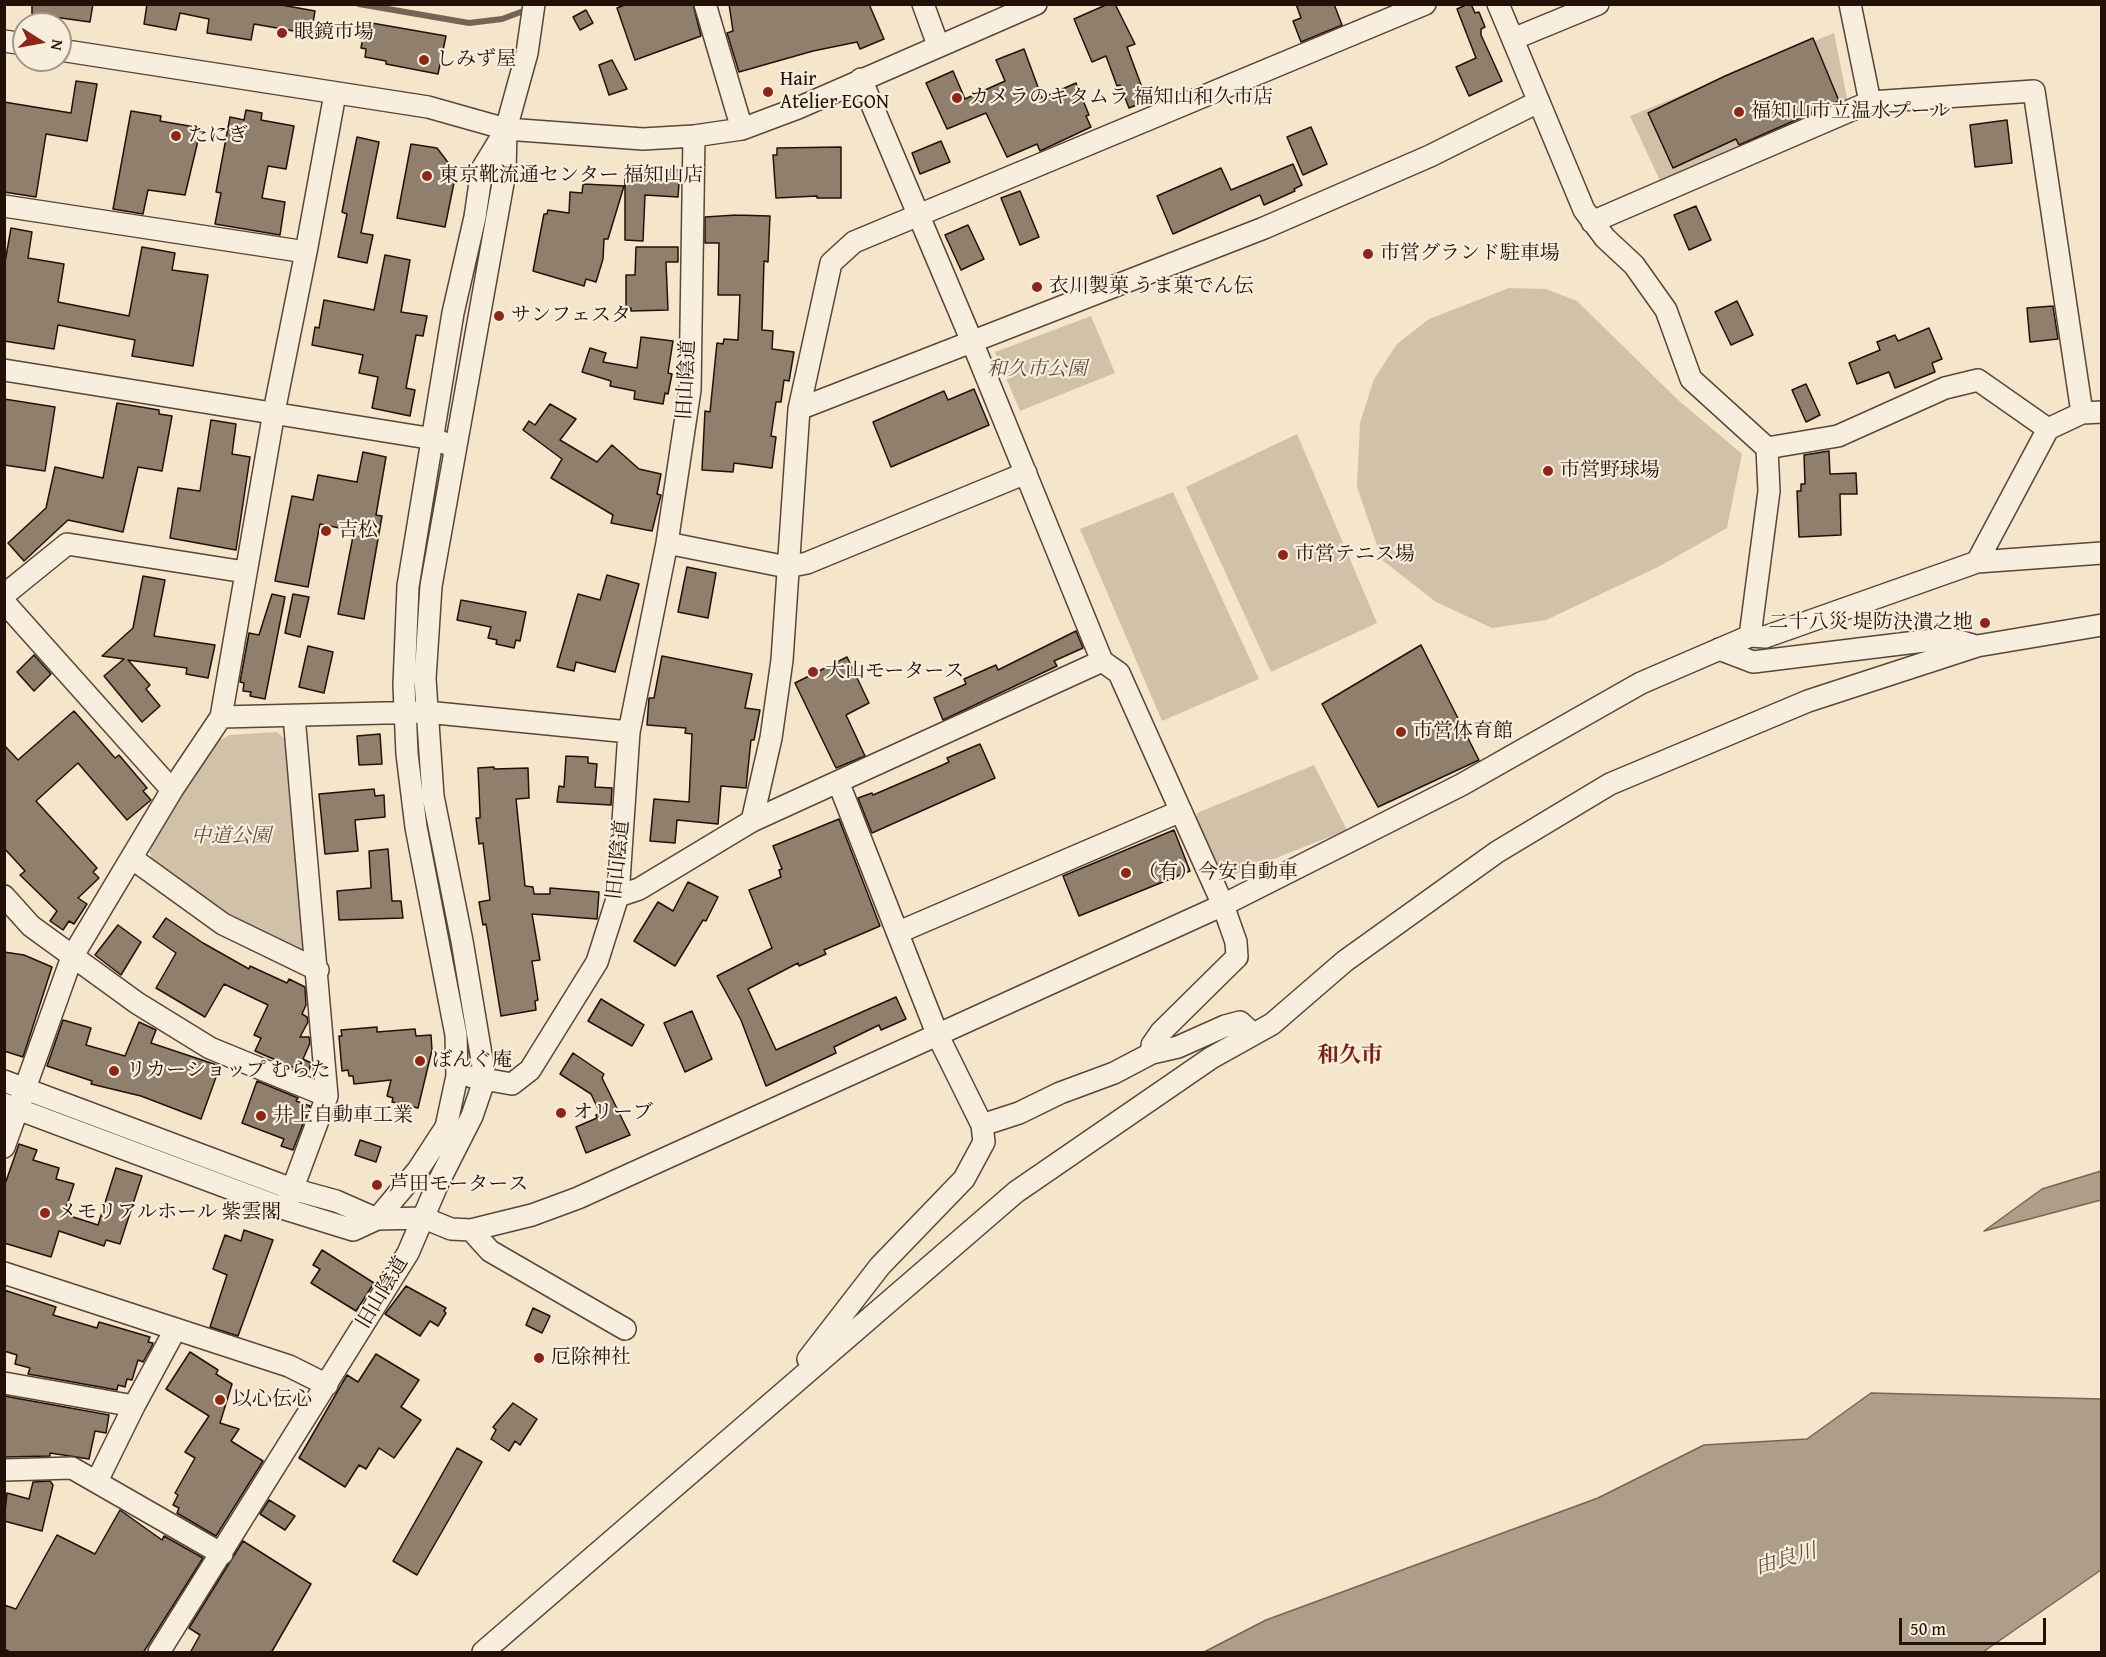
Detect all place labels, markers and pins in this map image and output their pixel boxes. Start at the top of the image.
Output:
place label: 眼鏡市場 [294,21,374,45]
marker: 眼鏡市場 [275,26,289,40]
place label: しみず屋 [436,48,516,72]
marker: しみず屋 [417,53,431,67]
place label: Hair Atelier EGON [780,68,889,115]
marker: Hair Atelier EGON [761,85,775,99]
place label: カメラのキタムラ 福知山和久市店 [969,86,1273,110]
marker: カメラのキタムラ 福知山和久市店 [950,91,964,105]
place label: 福知山市立温水プール [1751,100,1950,124]
marker: 福知山市立温水プール [1732,105,1746,119]
place label: たにぎ [188,124,248,148]
marker: たにぎ [169,129,183,143]
place label: 東京靴流通センター 福知山店 [439,164,703,188]
marker: 東京靴流通センター 福知山店 [420,169,434,183]
place label: 市営グランド駐車場 [1380,242,1560,266]
marker: 市営グランド駐車場 [1361,247,1375,261]
place label: 衣川製菓 うま菓でん伝 [1049,275,1253,299]
marker: 衣川製菓 うま菓でん伝 [1030,280,1044,294]
place label: サンフェスタ [511,304,631,328]
marker: サンフェスタ [492,309,506,323]
place label: 市営野球場 [1560,459,1660,483]
marker: 市営野球場 [1541,464,1555,478]
place label: 吉松 [338,519,378,543]
marker: 吉松 [319,524,333,538]
place label: 市営テニス場 [1295,543,1415,567]
marker: 市営テニス場 [1276,548,1290,562]
place label: 二十八災 堤防決潰之地 [1769,611,1973,635]
marker: 二十八災 堤防決潰之地 [1978,616,1992,630]
place label: 大山モータース [825,660,964,684]
marker: 大山モータース [806,665,820,679]
place label: 市営体育館 [1413,720,1513,744]
marker: 市営体育館 [1394,725,1408,739]
place label: （有）今安自動車 [1138,861,1298,885]
marker: （有）今安自動車 [1119,866,1133,880]
place label: ぼんぐ庵 [432,1049,512,1073]
marker: ぼんぐ庵 [413,1054,427,1068]
place label: リカーショップ むらた [126,1059,330,1083]
marker: リカーショップ むらた [107,1064,121,1078]
place label: オリーブ [573,1101,653,1125]
place label: 井上自動車工業 [273,1104,413,1128]
marker: オリーブ [554,1106,568,1120]
marker: 井上自動車工業 [254,1109,268,1123]
place label: 芦田モータース [389,1173,528,1197]
marker: 芦田モータース [370,1178,384,1192]
place label: メモリアルホール 紫雲閣 [57,1201,281,1225]
marker: メモリアルホール 紫雲閣 [38,1206,52,1220]
place label: 厄除神社 [551,1346,631,1370]
marker: 厄除神社 [532,1351,546,1365]
place label: 以心伝心 [232,1388,312,1412]
marker: 以心伝心 [213,1393,227,1407]

